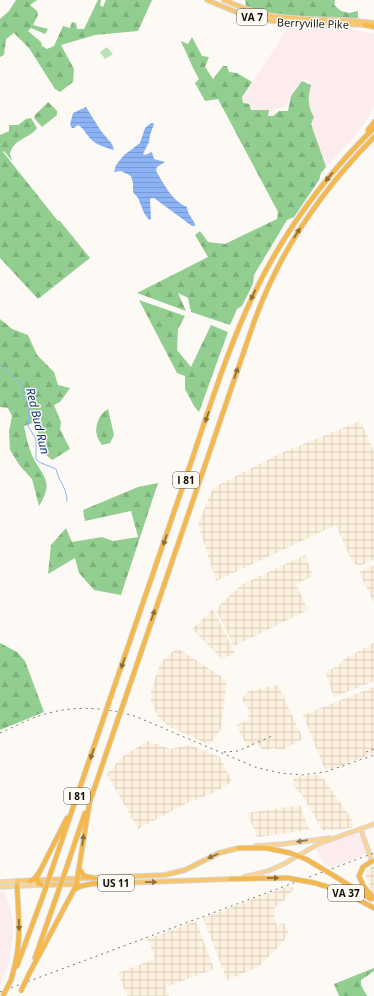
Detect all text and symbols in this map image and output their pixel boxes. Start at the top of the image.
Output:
road number: VA 7 [237,9,267,25]
street label: Berryville Pike [277,14,349,32]
one-way arrow [324,172,333,183]
one-way arrow [293,227,300,239]
one-way arrow [250,289,256,301]
one-way arrow [234,366,240,378]
water label: Red Bud Run [22,386,54,456]
one-way arrow [204,411,210,423]
road number: I 81 [173,472,199,488]
one-way arrow [162,534,168,546]
one-way arrow [151,609,157,621]
one-way arrow [120,657,126,669]
one-way arrow [89,748,95,760]
road number: I 81 [64,788,90,804]
one-way arrow [80,834,86,846]
one-way arrow [296,838,308,844]
one-way arrow [207,853,219,859]
road number: US 11 [98,875,134,891]
one-way arrow [267,875,280,881]
one-way arrow [145,878,157,885]
road number: VA 37 [328,885,364,901]
one-way arrow [16,919,23,931]

